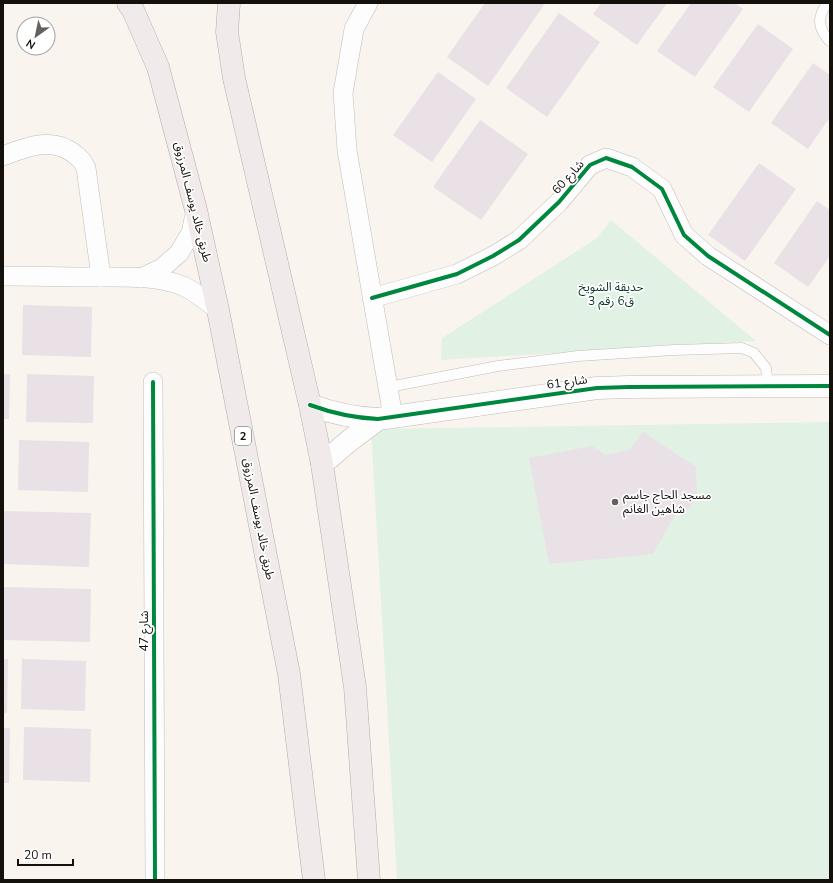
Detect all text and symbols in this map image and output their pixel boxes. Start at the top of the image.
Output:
north arrow [16,16,56,56]
text: N [23,35,38,52]
street label: طريق خالد يوسف المرزوق [170,140,216,264]
street label: شارع 60 [548,156,588,198]
park label: حديقة الشويخ ق6 رقم 3 [578,279,644,310]
street label: شارع 61 [546,371,588,394]
road number: 2 [235,427,251,445]
street label: طريق خالد يوسف المرزوق [239,457,279,581]
place label: مسجد الحاج جاسم شاهين الغانم [623,487,711,518]
marker: مسجد الحاج جاسم شاهين الغانم [610,497,620,507]
street label: شارع 47 [136,611,153,651]
scale bar [18,841,73,867]
text: 20 m [24,847,52,863]

